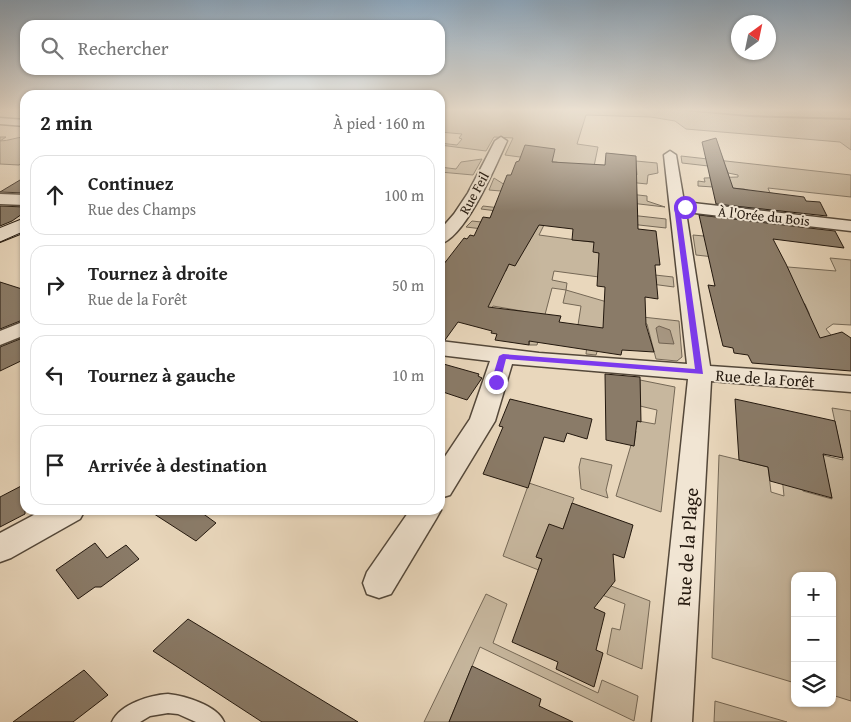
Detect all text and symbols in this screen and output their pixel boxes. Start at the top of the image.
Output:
north arrow [731,15,776,60]
search box [20,20,445,75]
icon: search [38,34,66,62]
text: Rechercher [78,34,169,62]
text: 2 min [40,107,92,138]
text: À pied · 160 m [333,111,425,135]
street label: Rue Feil [454,168,494,218]
text: Continuez [88,169,174,197]
icon: ahead [41,181,69,209]
text: 100 m [384,183,424,207]
route start [674,196,697,219]
text: Rue des Champs [88,197,196,221]
street label: À l'Orée du Bois [717,201,811,231]
text: Tournez à droite [88,259,228,287]
icon: right [41,271,69,299]
text: 50 m [392,273,424,297]
text: Rue de la Forêt [88,287,187,311]
icon: left [41,361,69,389]
text: Tournez à gauche [88,361,236,389]
text: 10 m [392,363,424,387]
street label: Rue de la Forêt [715,363,816,393]
route end [485,371,508,394]
icon: arrive [41,451,69,479]
text: Arrivée à destination [88,451,267,479]
street label: Rue de la Plage [669,487,705,607]
map controls [791,572,836,707]
button: + [791,572,836,617]
button: − [791,617,836,662]
button: layers [791,662,836,707]

